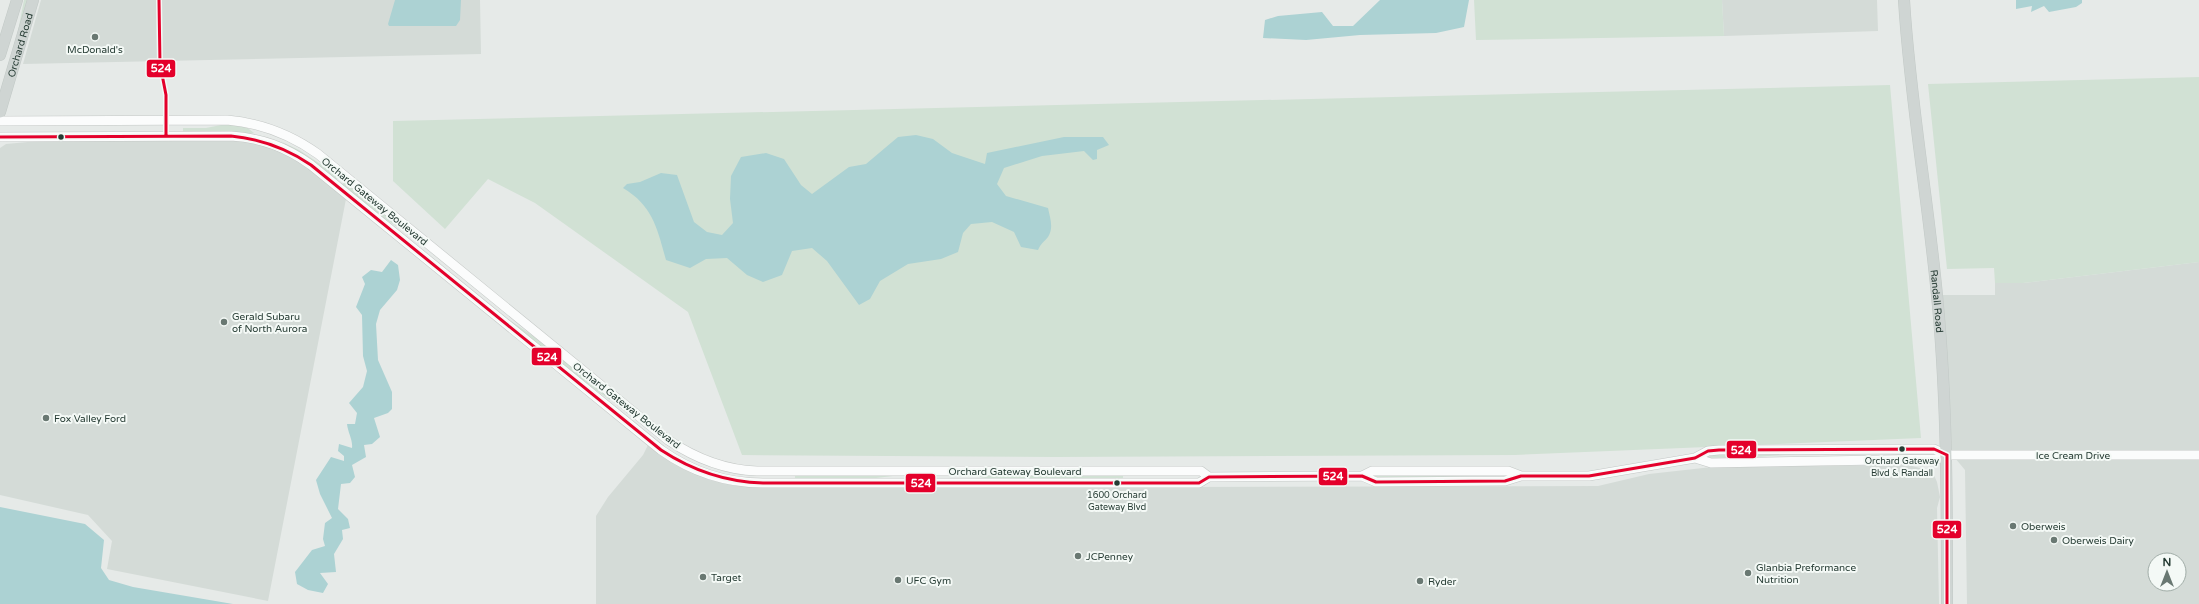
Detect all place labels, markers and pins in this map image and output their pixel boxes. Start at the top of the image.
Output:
marker: McDonald's [90,32,100,42]
place label: McDonald's [67,44,123,56]
unlabelled marker [56,132,66,142]
place label: Gerald Subaru of North Aurora [232,311,307,335]
marker: Gerald Subaru of North Aurora [219,317,229,327]
marker: Fox Valley Ford [41,413,51,423]
place label: Fox Valley Ford [54,413,126,425]
marker: Orchard Gateway Blvd & Randall [1897,444,1907,454]
place label: Orchard Gateway Blvd & Randall [1865,456,1939,479]
marker: 1600 Orchard Gateway Blvd [1112,478,1122,488]
place label: 1600 Orchard Gateway Blvd [1087,490,1147,513]
marker: Oberweis [2008,521,2018,531]
place label: Oberweis [2021,521,2066,533]
marker: Oberweis Dairy [2049,535,2059,545]
place label: Oberweis Dairy [2062,535,2135,547]
marker: JCPenney [1073,551,1083,561]
place label: JCPenney [1086,551,1134,563]
place label: Glanbia Preformance Nutrition [1756,562,1856,586]
marker: Glanbia Preformance Nutrition [1743,568,1753,578]
marker: Target [698,572,708,582]
place label: Target [711,572,742,584]
marker: UFC Gym [893,575,903,585]
place label: UFC Gym [906,575,951,587]
marker: Ryder [1415,576,1425,586]
place label: Ryder [1428,576,1456,588]

